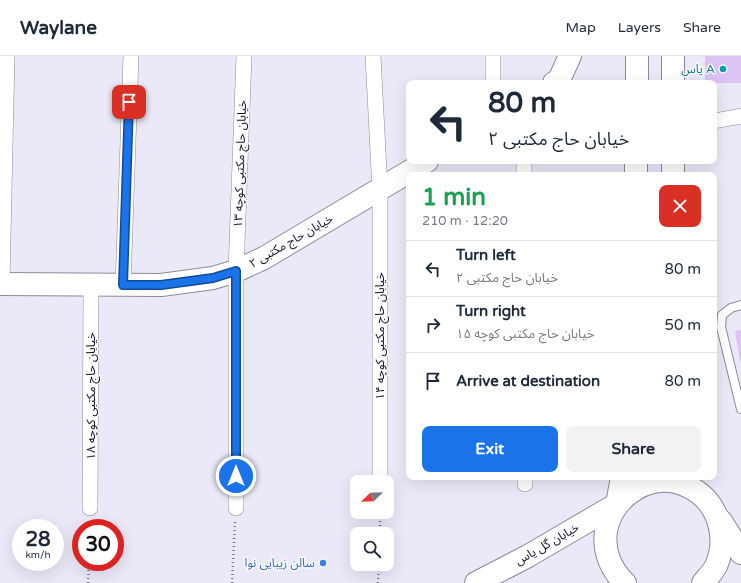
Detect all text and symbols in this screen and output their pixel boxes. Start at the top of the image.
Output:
text: Waylane [20,17,97,39]
text: Map [566,19,596,36]
text: Layers [618,19,661,36]
text: Share [683,19,721,36]
place label: یاس A [681,62,715,76]
marker: یاس A [718,64,728,74]
pin [112,85,146,119]
text: 80 m [488,86,556,120]
icon: arrive [118,91,140,113]
icon: left [422,96,474,148]
street label: خیابان حاج مکتبی کوچه ۱۳ [231,100,251,228]
text: خیابان حاج مکتبی ۲ [488,128,629,150]
text: 1 min [422,183,486,212]
button: close [659,185,701,227]
street label: خیابان حاج مکتبی ۲ [247,211,336,272]
text: 210 m · 12:20 [422,213,508,229]
text: Turn left [456,246,516,264]
icon: left [422,258,444,280]
text: 80 m [664,260,701,278]
text: خیابان حاج مکتبی ۲ [456,270,558,286]
street label: خیابان حاج مکتبی کوچه ۱۴ [373,272,389,400]
text: Turn right [456,302,526,320]
icon: right [422,314,444,336]
text: 50 m [664,316,701,334]
text: خیابان حاج مکتبی کوچه ۱۵ [456,326,594,342]
street label: خیابان حاج مکتبی کوچه ۱۸ [84,332,100,460]
icon: arrive [422,370,444,392]
text: Arrive at destination [456,372,600,390]
text: 80 m [664,372,701,390]
button: Exit [422,426,558,472]
button: Share [566,426,701,472]
position arrow [215,455,257,497]
north arrow [350,475,394,519]
map controls [350,475,394,571]
speed limit sign: 30 [72,519,124,571]
street label: خیابان گل یاس [513,520,581,568]
button: search [350,527,394,571]
text: 28 [25,528,51,552]
text: km/h [25,549,51,561]
place label: سالن زیبایی نوا [245,556,315,570]
marker: سالن زیبایی نوا [318,558,328,568]

